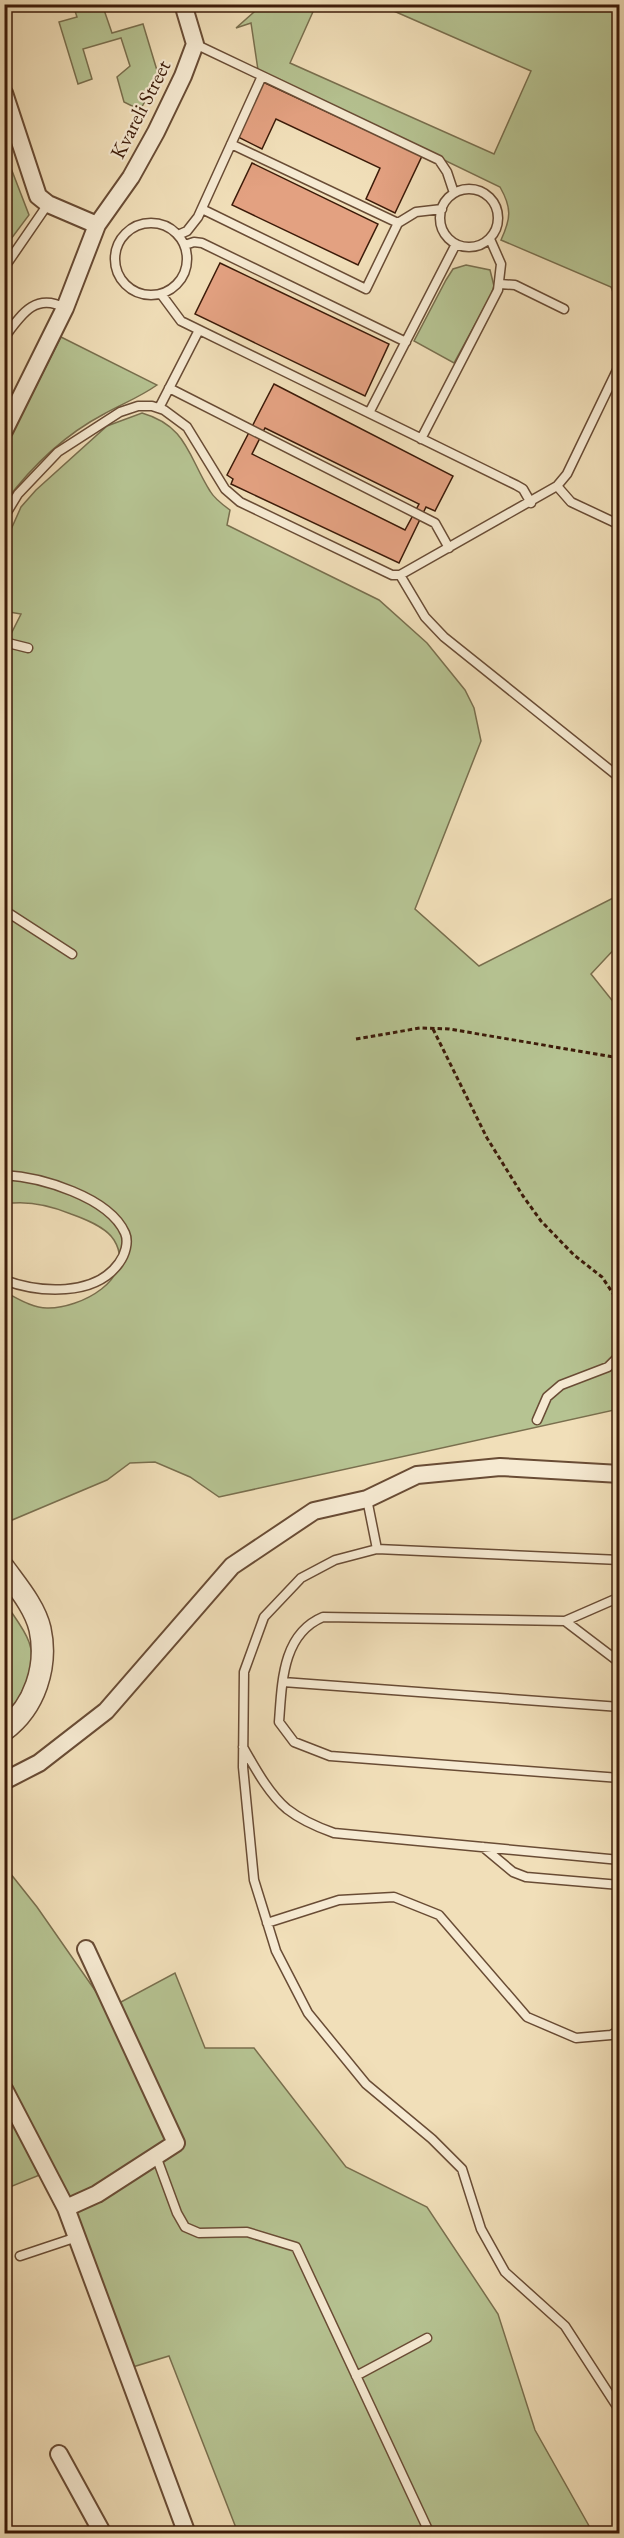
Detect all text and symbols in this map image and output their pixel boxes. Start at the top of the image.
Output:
street label: Kvareli Street [104,55,177,163]

